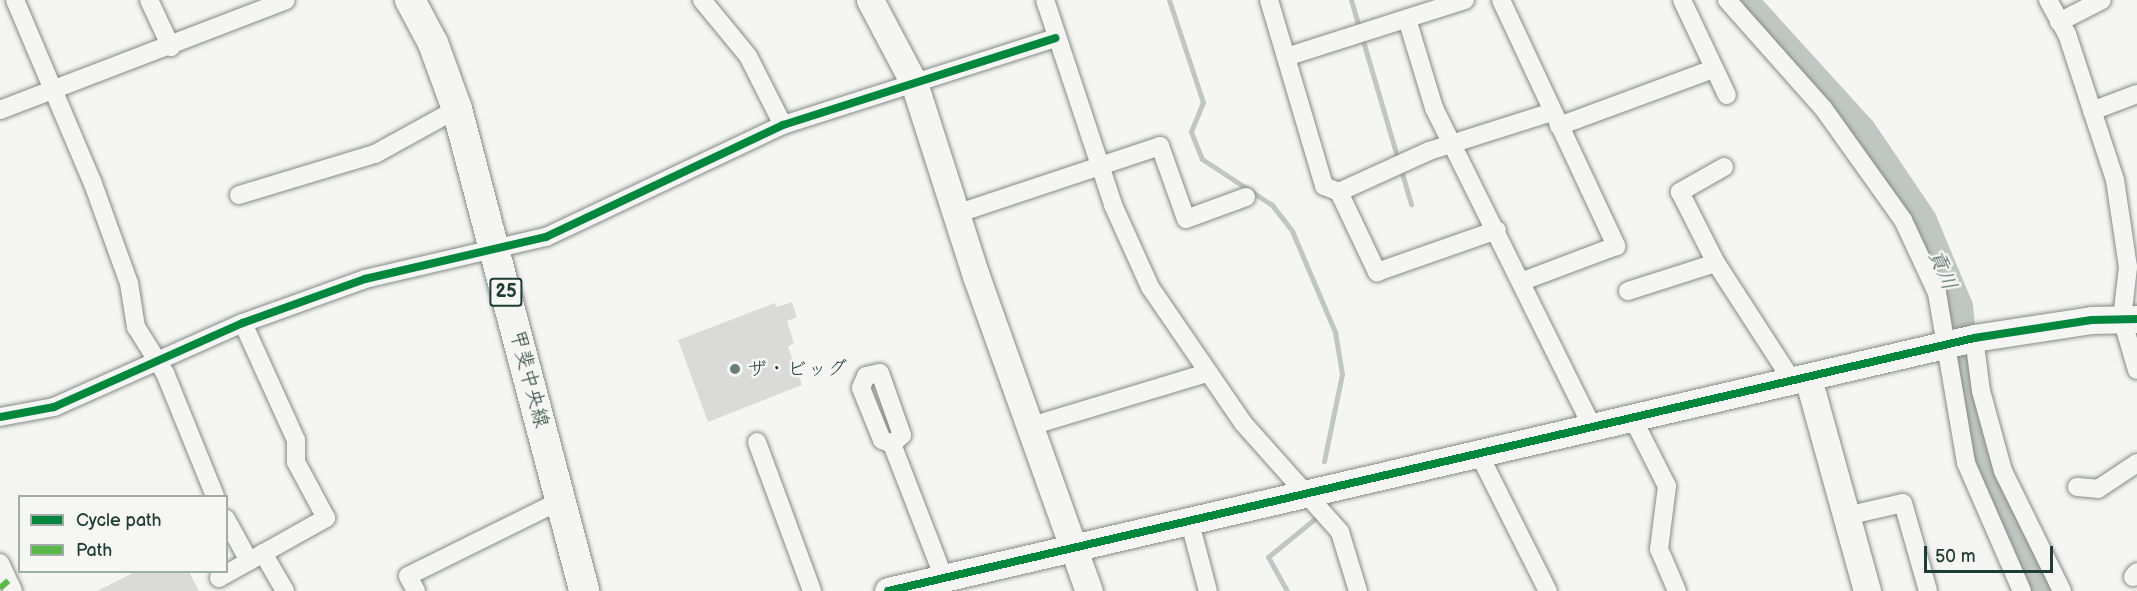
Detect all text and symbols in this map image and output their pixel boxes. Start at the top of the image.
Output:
water label: 貢川 [1922,246,1962,294]
road number: 25 [488,277,524,307]
street label: 甲斐中央線 [504,328,554,430]
place label: ザ・ビッグ [747,357,847,381]
marker: ザ・ビッグ [728,362,742,376]
legend [18,495,228,573]
text: Cycle path [76,510,162,531]
scale bar [1927,534,2056,572]
text: Path [76,540,112,561]
text: 50 m [1935,546,1976,567]

